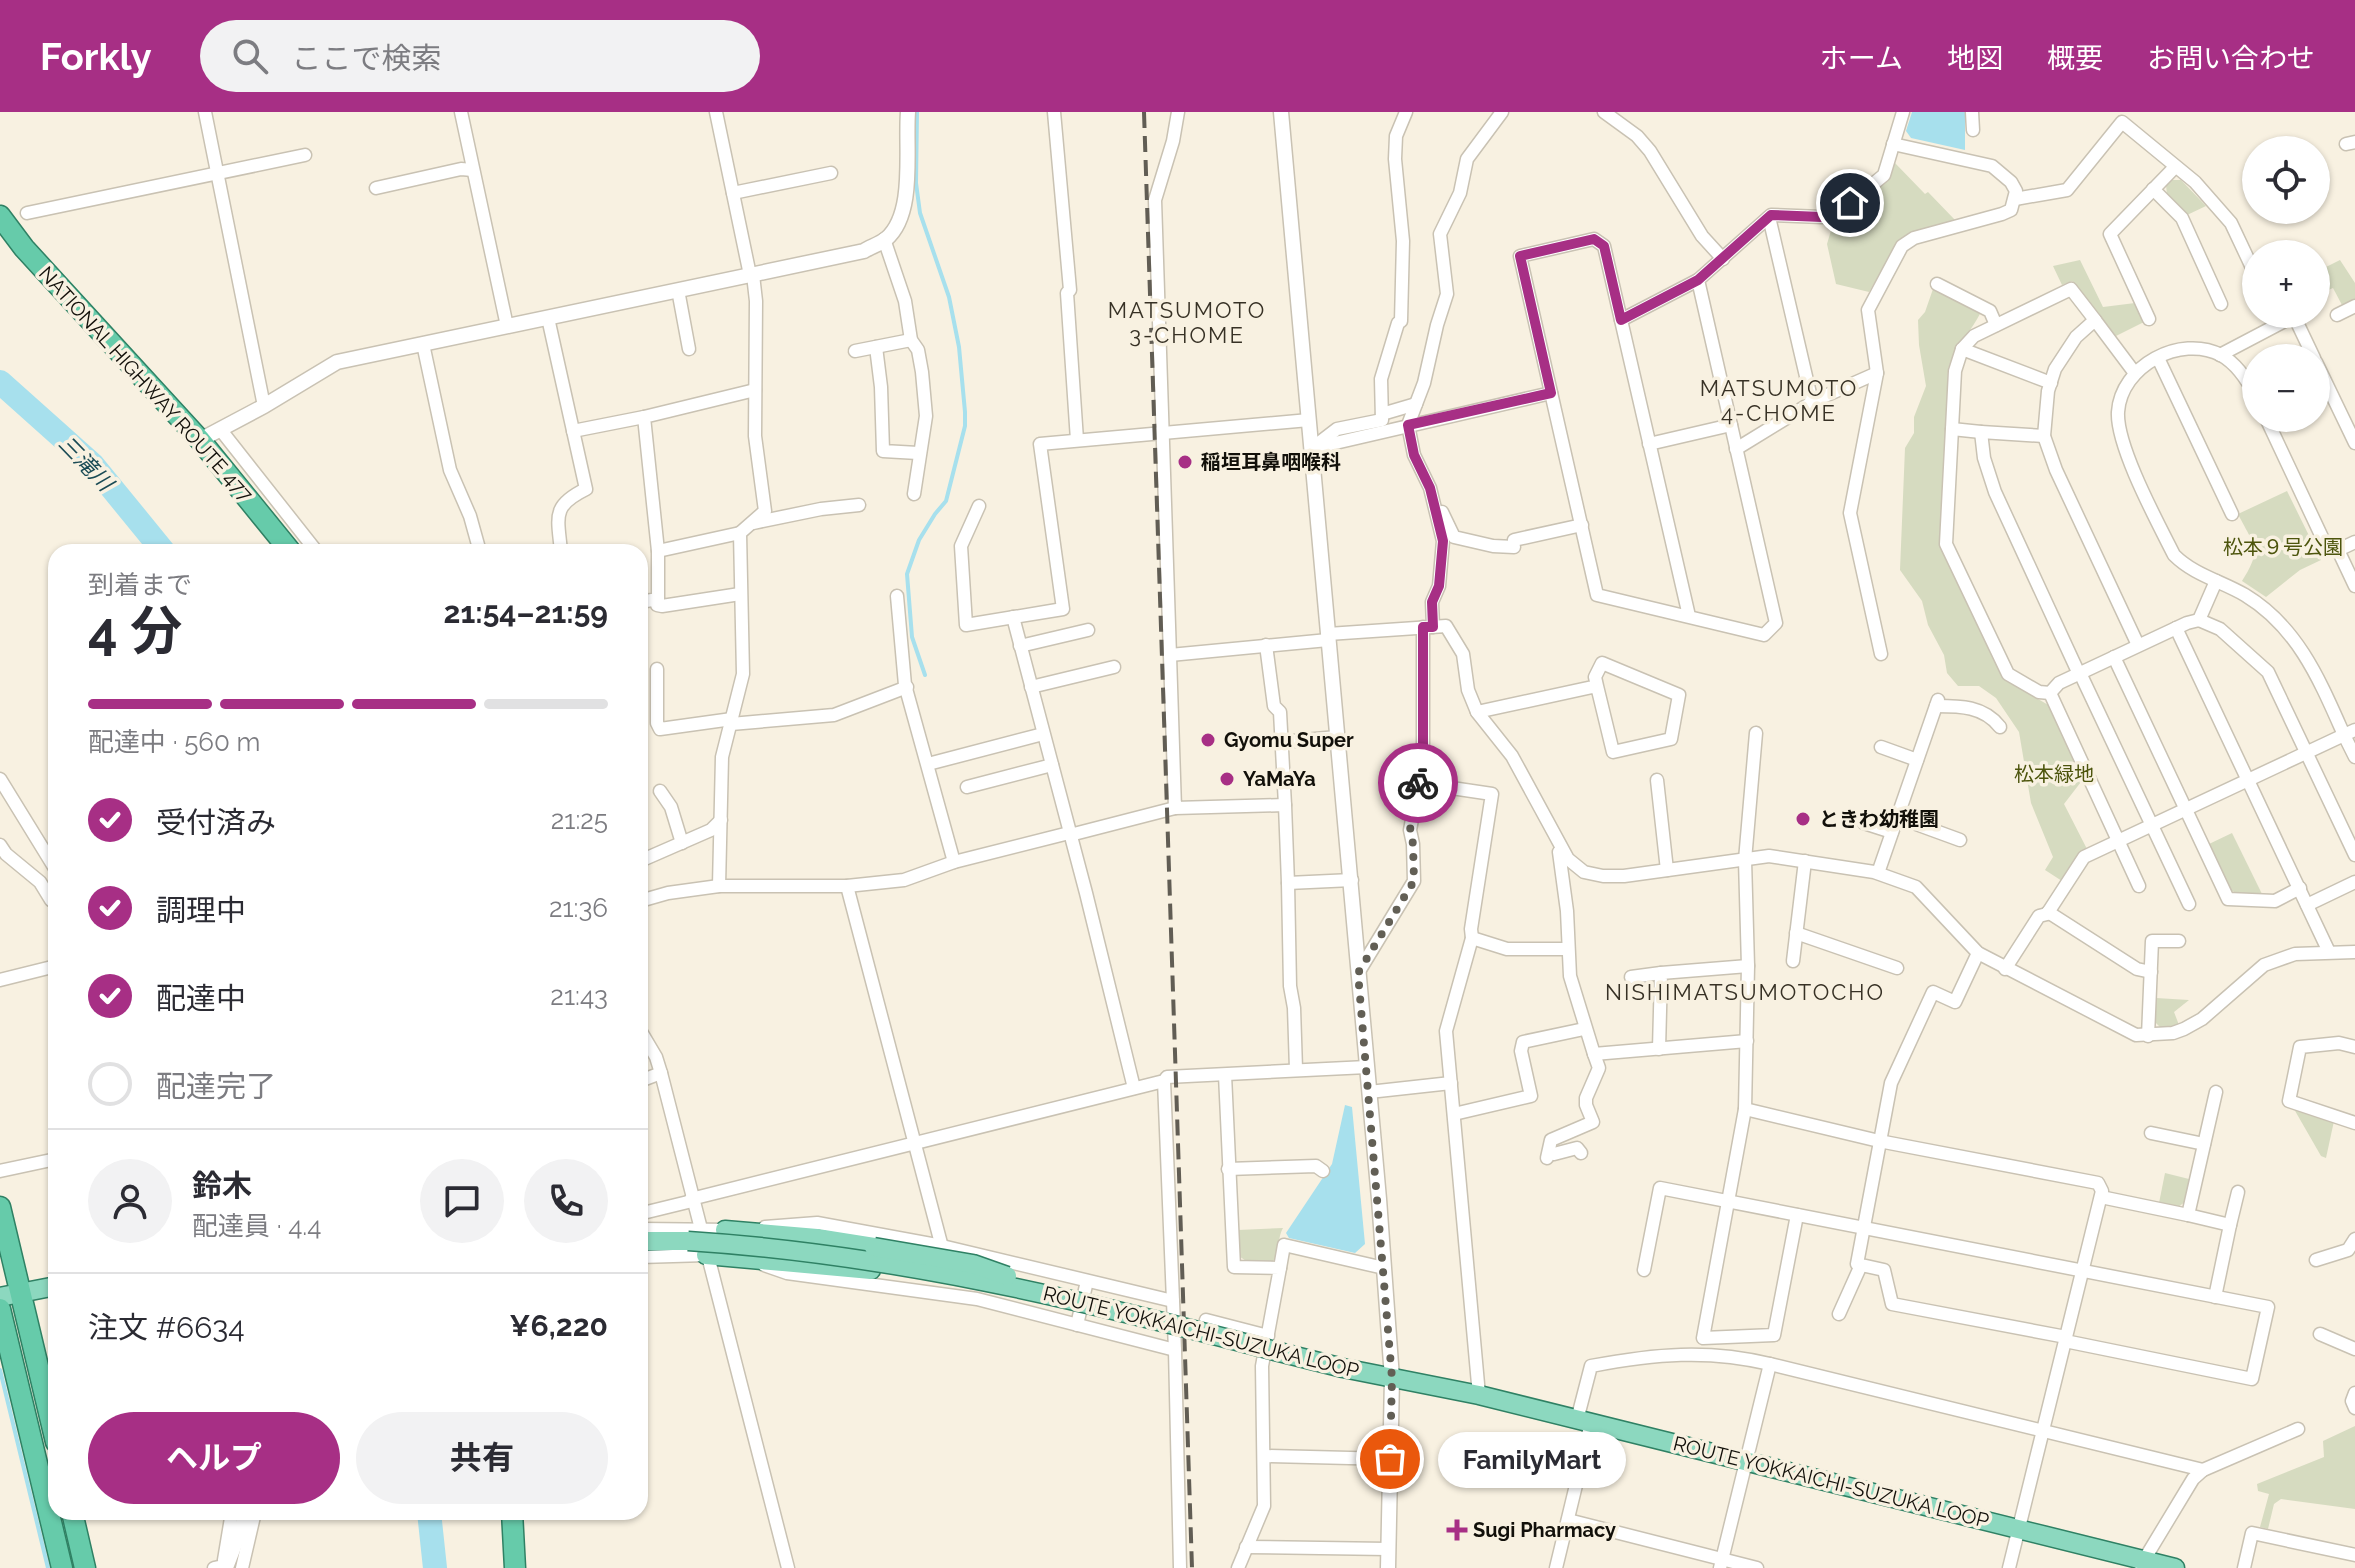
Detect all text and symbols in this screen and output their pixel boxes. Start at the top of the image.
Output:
search box [200,20,760,92]
text: Forkly [40,34,152,79]
icon: search [228,34,272,78]
text: ここで検索 [292,41,442,76]
text: ホーム [1820,42,1903,75]
text: 地図 [1947,42,2003,75]
text: 概要 [2047,42,2103,75]
text: お問い合わせ [2147,42,2315,75]
map controls [2242,136,2330,432]
button: locate [2242,136,2330,224]
pin [1816,169,1884,237]
icon: home [1828,181,1872,225]
button: + [2242,240,2330,328]
street label: NATIONAL HIGHWAY ROUTE 477 [34,262,258,507]
district label: MATSUMOTO 3-CHOME [1108,297,1266,348]
button: − [2242,344,2330,432]
district label: MATSUMOTO 4-CHOME [1700,375,1858,426]
water label: 三滝川 [54,430,120,497]
place label: 稲垣耳鼻咽喉科 [1201,450,1341,474]
marker: 稲垣耳鼻咽喉科 [1176,453,1194,471]
park label: 松本９号公園 [2223,535,2343,559]
text: 到着まで [88,570,192,600]
text: 21:54–21:59 [444,595,608,630]
text: 4 分 [88,600,182,661]
text: 配達中 · 560 m [88,727,260,757]
place label: Gyomu Super [1224,728,1354,752]
marker: Gyomu Super [1199,731,1217,749]
courier [1378,743,1458,823]
icon: bike [1396,761,1440,805]
park label: 松本緑地 [2014,762,2094,786]
place label: YaMaYa [1243,767,1316,791]
marker: YaMaYa [1218,770,1236,788]
icon: check [88,798,132,842]
text: 受付済み [156,805,276,840]
text: 21:25 [551,805,608,835]
place label: ときわ幼稚園 [1819,807,1939,831]
marker: ときわ幼稚園 [1794,810,1812,828]
icon: check [88,886,132,930]
text: 調理中 [156,893,246,928]
text: 21:36 [549,893,608,923]
icon: check [88,974,132,1018]
district label: NISHIMATSUMOTOCHO [1605,979,1885,1005]
text: 配達中 [156,981,246,1016]
text: 21:43 [550,981,608,1011]
text: 配達完了 [156,1069,276,1104]
button: person [88,1159,172,1243]
button: chat [420,1159,504,1243]
button: phone [524,1159,608,1243]
text: 鈴木 [192,1168,252,1203]
text: 配達員 · 4.4 [192,1211,321,1241]
street label: ROUTE YOKKAICHI-SUZUKA LOOP [1041,1281,1361,1383]
text: ¥6,220 [509,1308,608,1343]
text: 注文 #6634 [88,1310,245,1345]
button: ヘルプ [88,1412,340,1504]
button: 共有 [356,1412,608,1504]
pin [1356,1425,1424,1493]
callout: FamilyMart [1438,1431,1626,1487]
street label: ROUTE YOKKAICHI-SUZUKA LOOP [1671,1431,1991,1533]
icon: bag [1368,1437,1412,1481]
text: FamilyMart [1463,1445,1601,1475]
place label: Sugi Pharmacy [1473,1518,1616,1542]
marker: Sugi Pharmacy [1448,1521,1466,1539]

